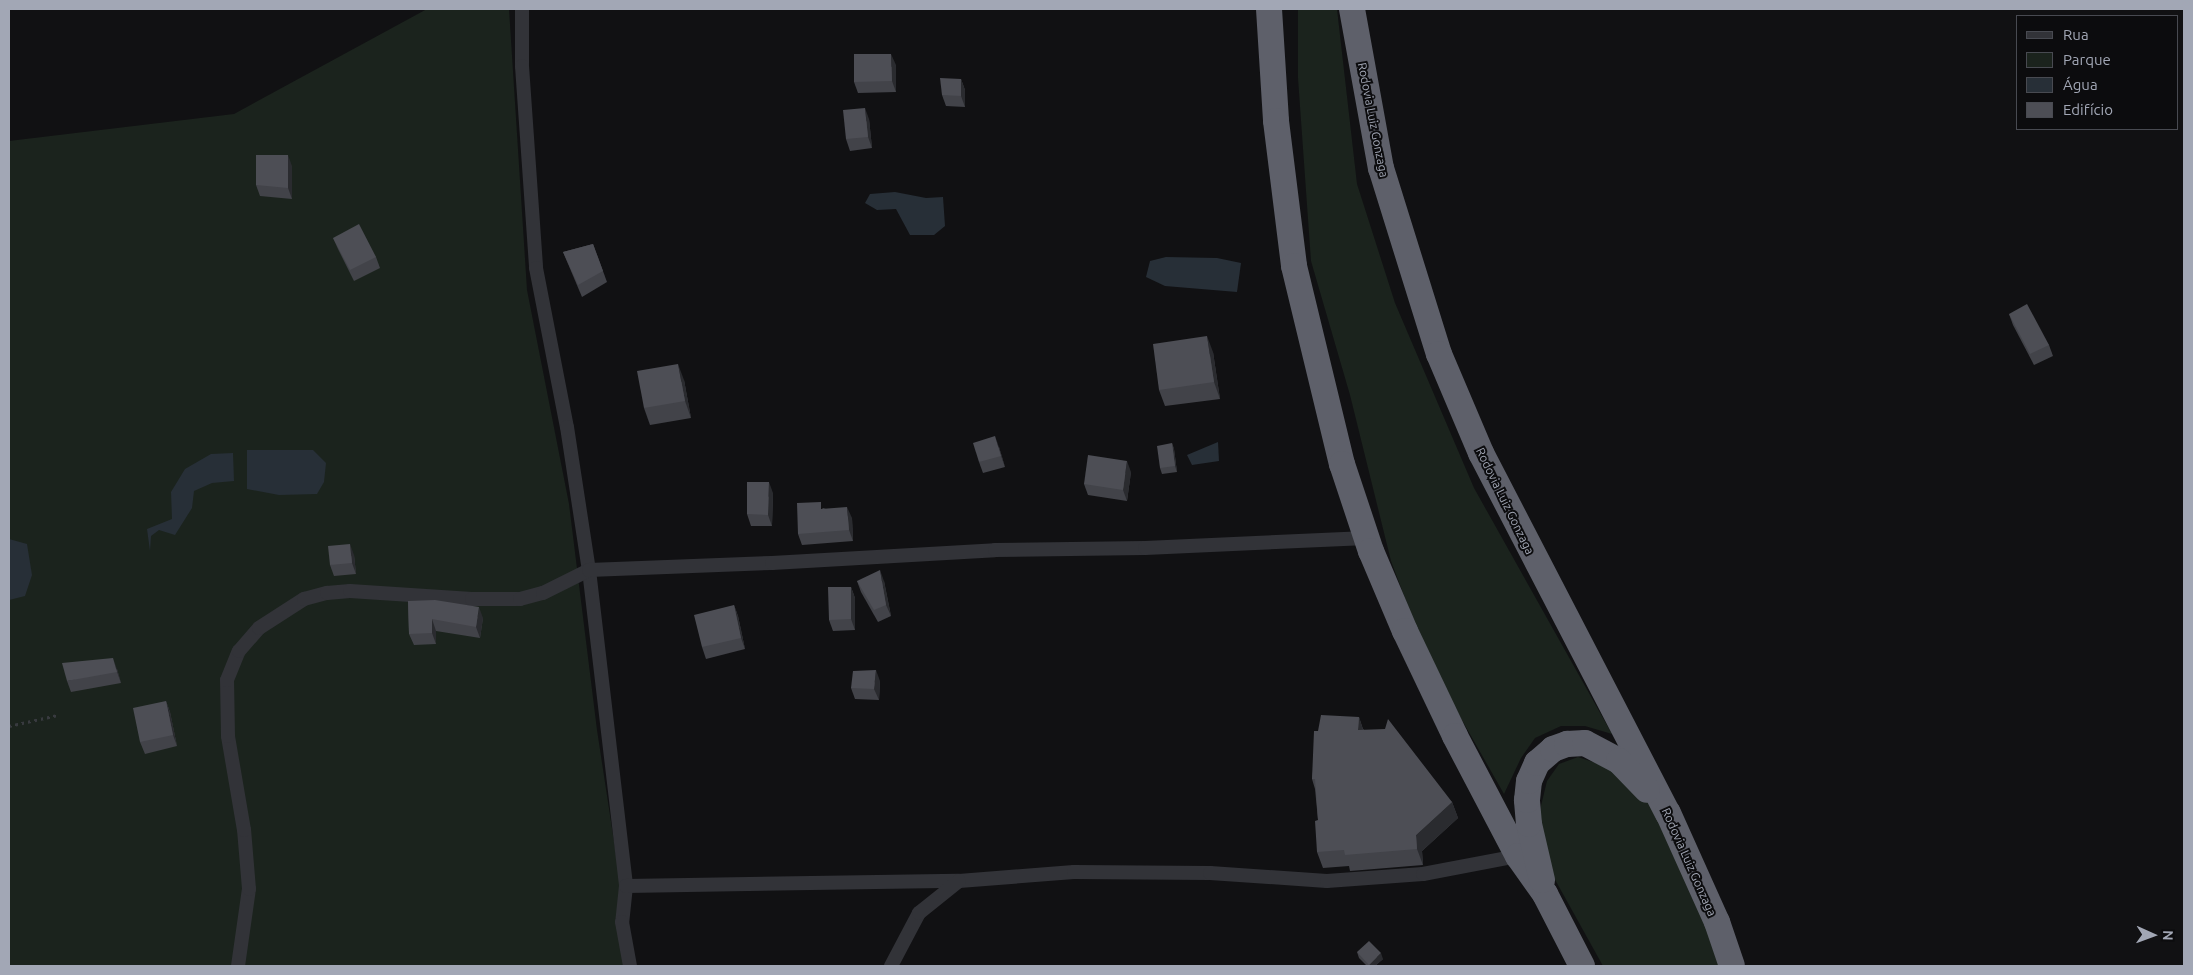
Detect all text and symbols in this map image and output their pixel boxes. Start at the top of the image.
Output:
legend [2016,15,2178,130]
text: Rua [2063,26,2089,43]
text: Parque [2063,51,2111,68]
street label: Rodovia Luiz Gonzaga [1355,61,1391,179]
text: Água [2063,76,2098,93]
text: Edifício [2063,101,2113,118]
street label: Rodovia Luiz Gonzaga [1473,445,1537,557]
street label: Rodovia Luiz Gonzaga [1659,806,1719,918]
north arrow [2128,910,2178,960]
text: N [2160,930,2176,941]

